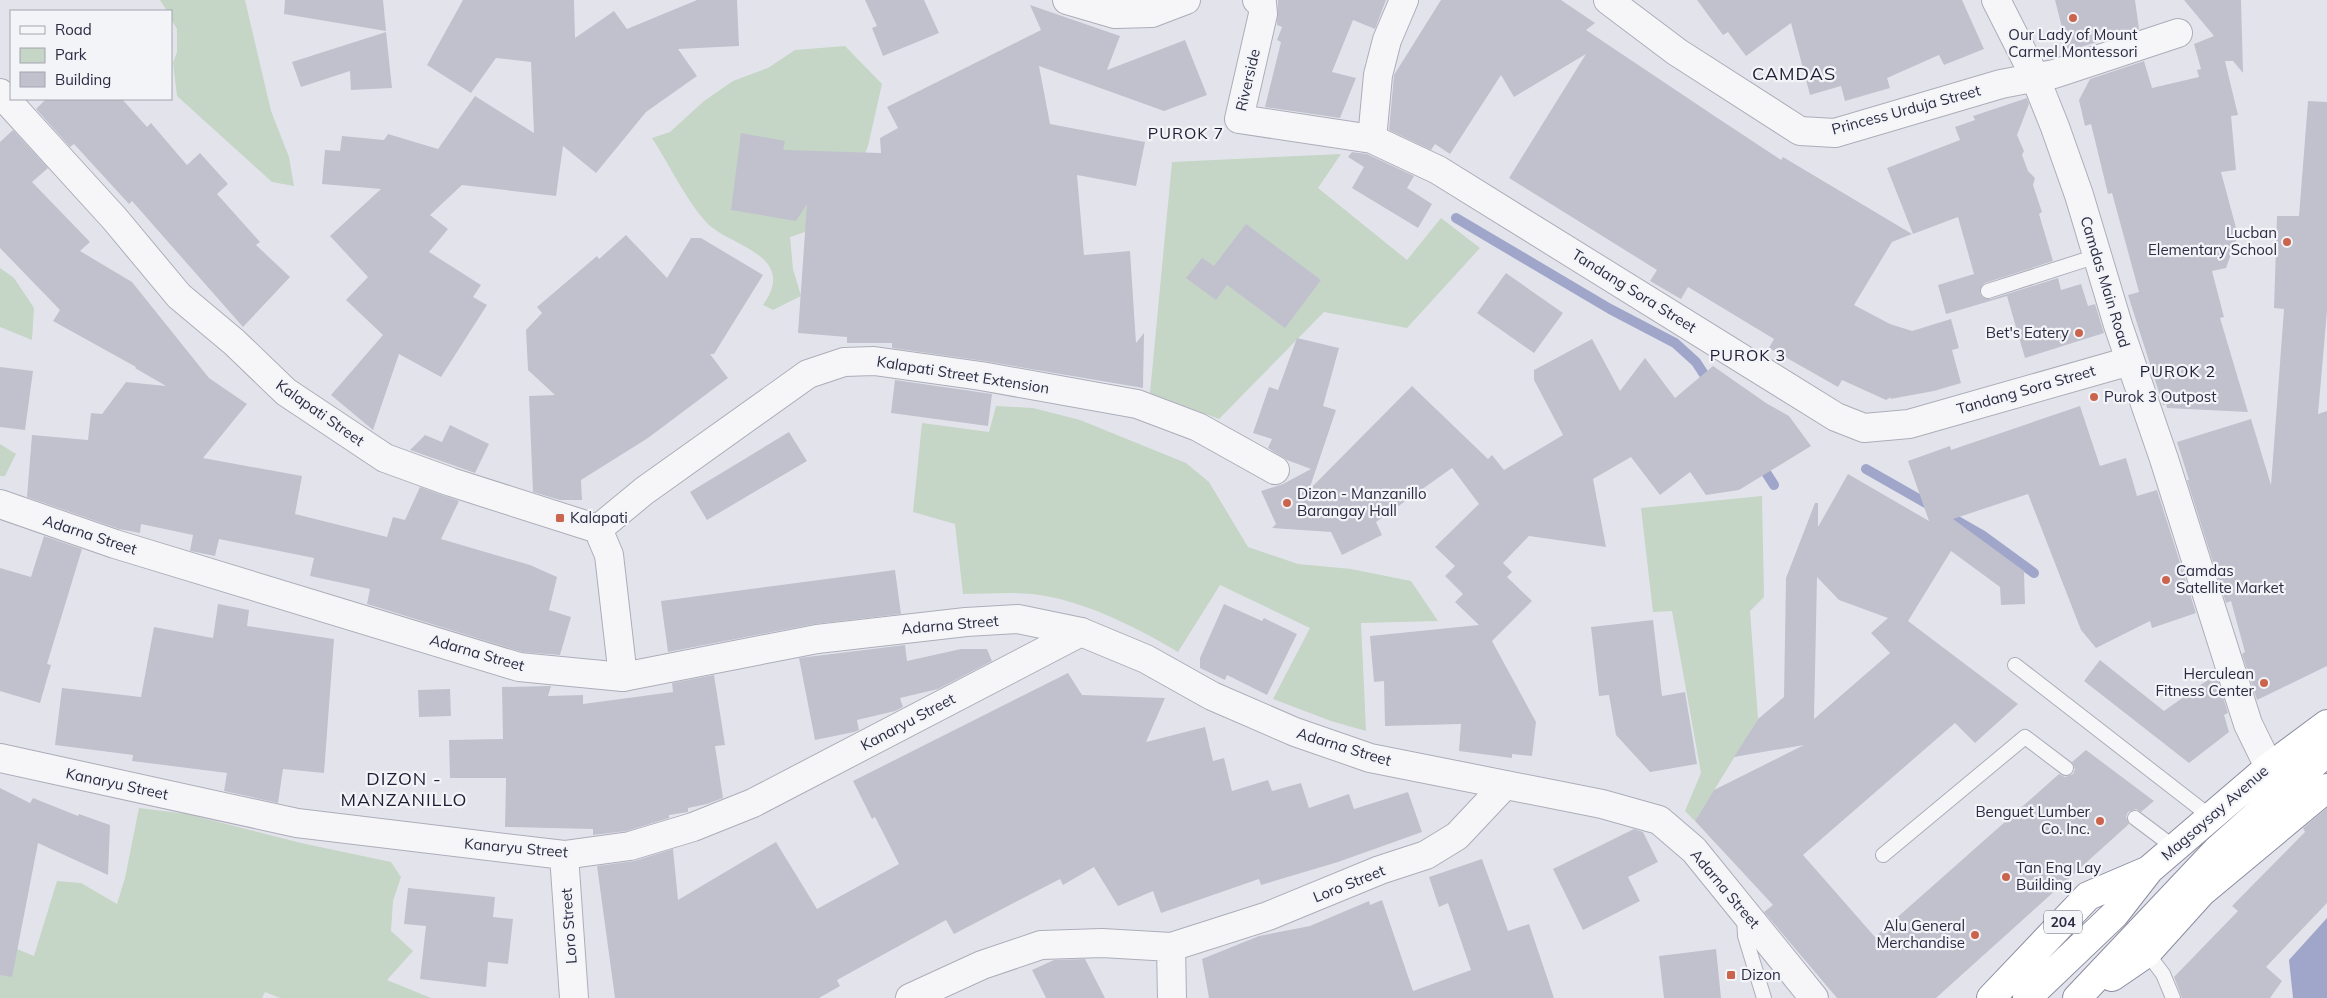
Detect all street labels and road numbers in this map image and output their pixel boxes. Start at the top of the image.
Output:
street label: Riverside [1231,47,1264,113]
street label: Princess Urduja Street [1829,80,1983,139]
street label: Camdas Main Road [2076,214,2135,350]
street label: Tandang Sora Street [1569,245,1700,337]
street label: Kalapati Street Extension [875,351,1051,398]
street label: Tandang Sora Street [1954,361,2097,418]
street label: Kalapati Street [273,375,368,450]
street label: Adarna Street [41,510,139,559]
street label: Adarna Street [901,611,999,638]
street label: Adarna Street [428,630,527,675]
street label: Kanaryu Street [857,689,958,754]
street label: Adarna Street [1295,723,1394,770]
street label: Magsaysay Avenue [2157,761,2272,864]
street label: Kanaryu Street [64,763,170,804]
street label: Kanaryu Street [463,833,569,862]
street label: Adarna Street [1687,845,1764,932]
street label: Loro Street [1310,860,1388,907]
street label: Loro Street [556,887,581,965]
road number: 204 [2044,910,2082,934]

